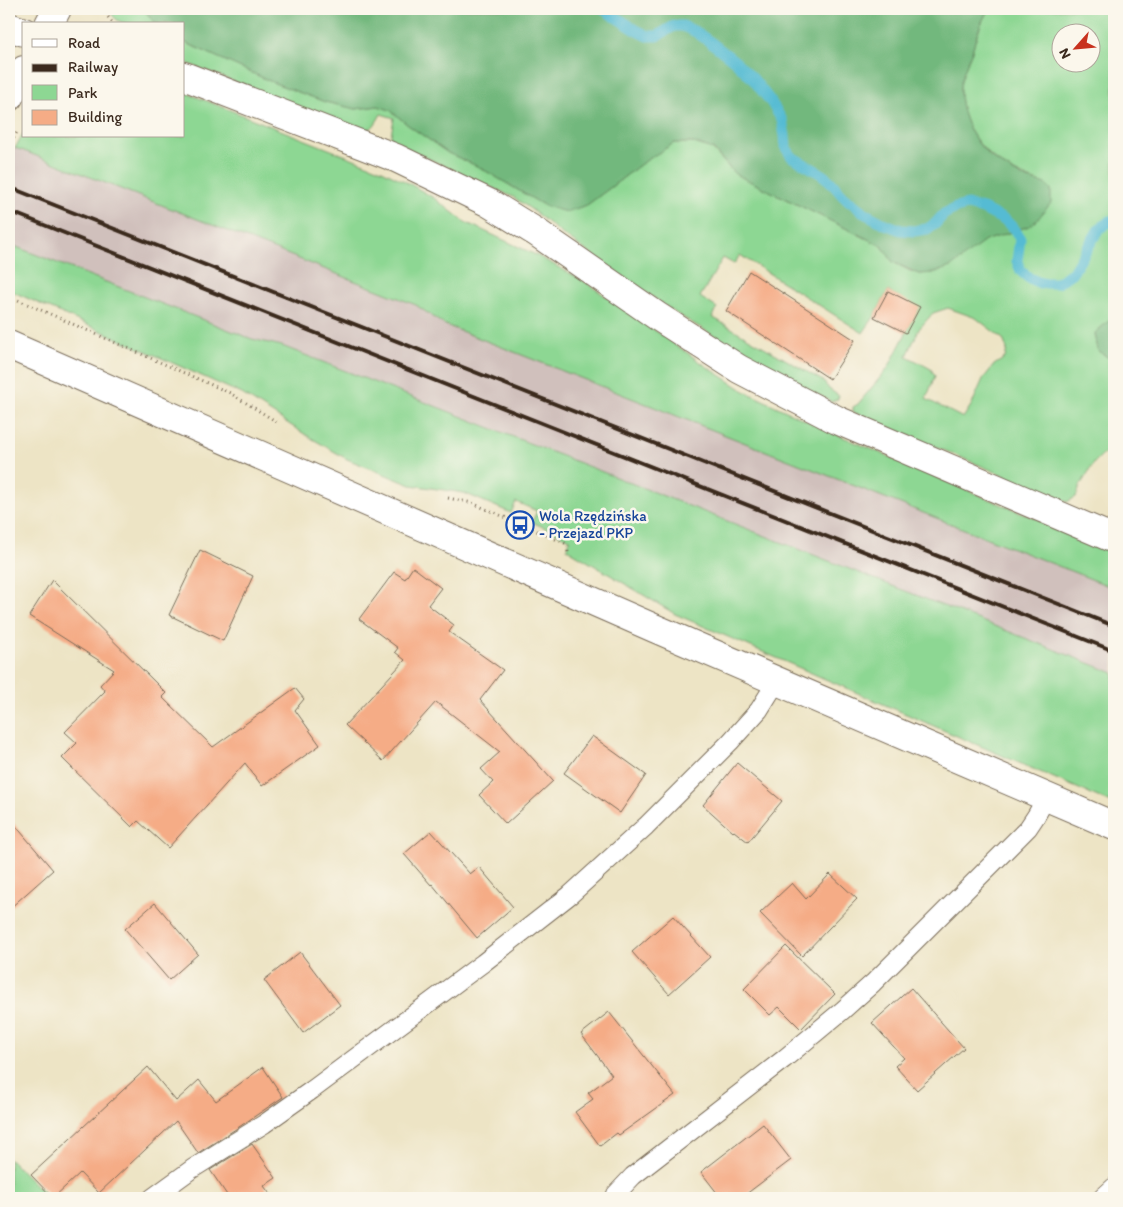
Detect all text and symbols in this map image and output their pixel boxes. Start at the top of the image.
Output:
legend [22,22,185,138]
north arrow [1050,22,1100,72]
text: Road [68,34,101,52]
text: N [1055,46,1075,62]
text: Railway [68,58,118,76]
text: Park [68,84,98,102]
text: Building [68,108,122,126]
place label: Wola Rzędzińska - Przejazd PKP [539,507,647,542]
bus stop icon: Wola Rzędzińska - Przejazd PKP [505,510,535,540]

